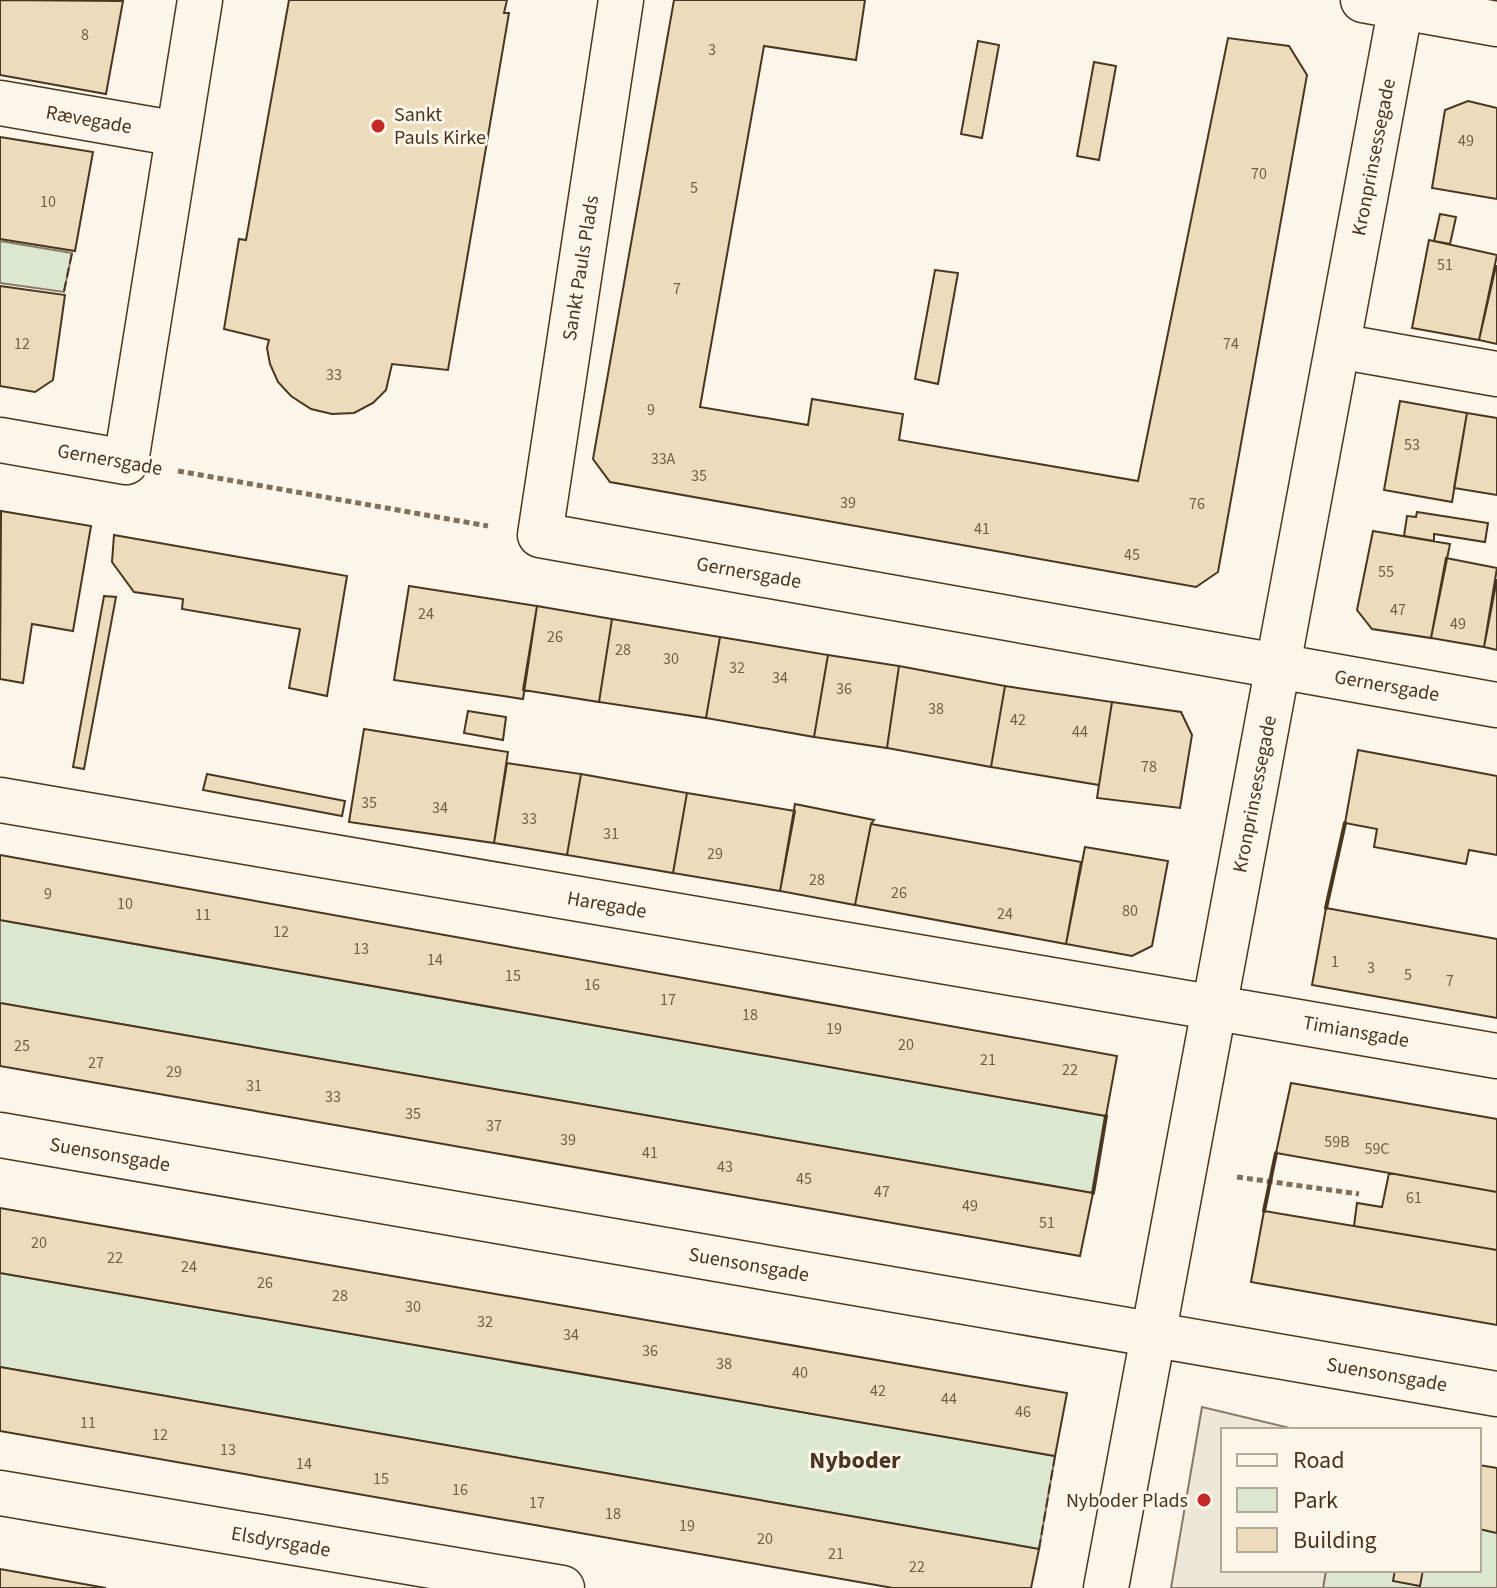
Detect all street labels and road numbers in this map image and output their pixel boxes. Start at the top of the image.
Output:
street label: Kronprinsessegade [1345,76,1403,238]
street label: Rævegade [44,99,134,141]
street label: Sankt Pauls Plads [556,193,606,343]
street label: Gernersgade [55,437,165,483]
street label: Gernersgade [694,550,804,596]
street label: Gernersgade [1332,663,1442,709]
street label: Kronprinsessegade [1226,713,1284,875]
street label: Haregade [565,884,649,926]
street label: Timiansgade [1301,1009,1411,1055]
street label: Suensonsgade [47,1131,172,1179]
street label: Suensonsgade [686,1241,811,1289]
street label: Suensonsgade [1324,1351,1449,1399]
street label: Elsdyrsgade [229,1519,333,1565]

